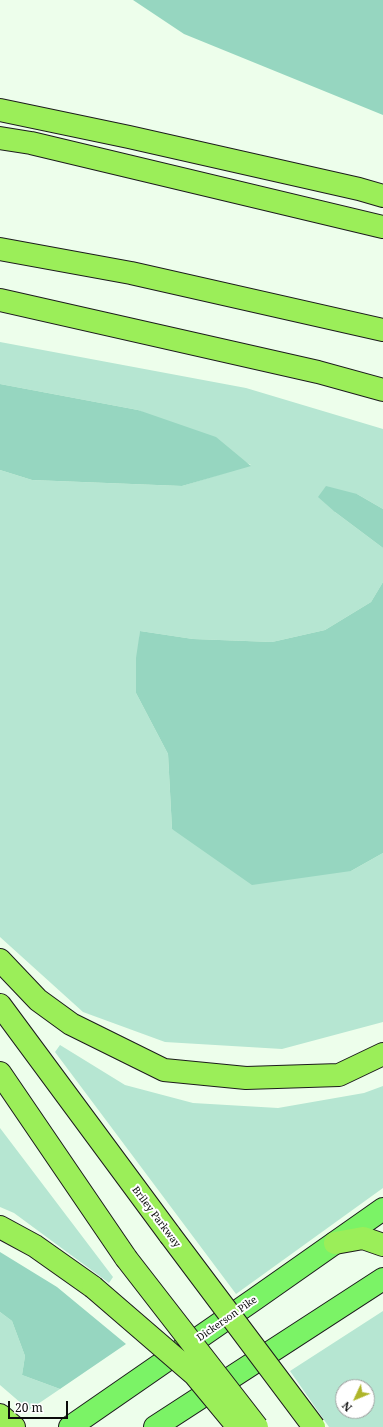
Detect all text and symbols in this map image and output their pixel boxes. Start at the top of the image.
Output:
street label: Briley Parkway [129,1184,183,1250]
street label: Dickerson Pike [195,1294,259,1344]
north arrow [335,1379,375,1419]
scale bar [10,1393,70,1419]
text: 20 m [15,1399,43,1416]
text: N [338,1399,355,1415]

